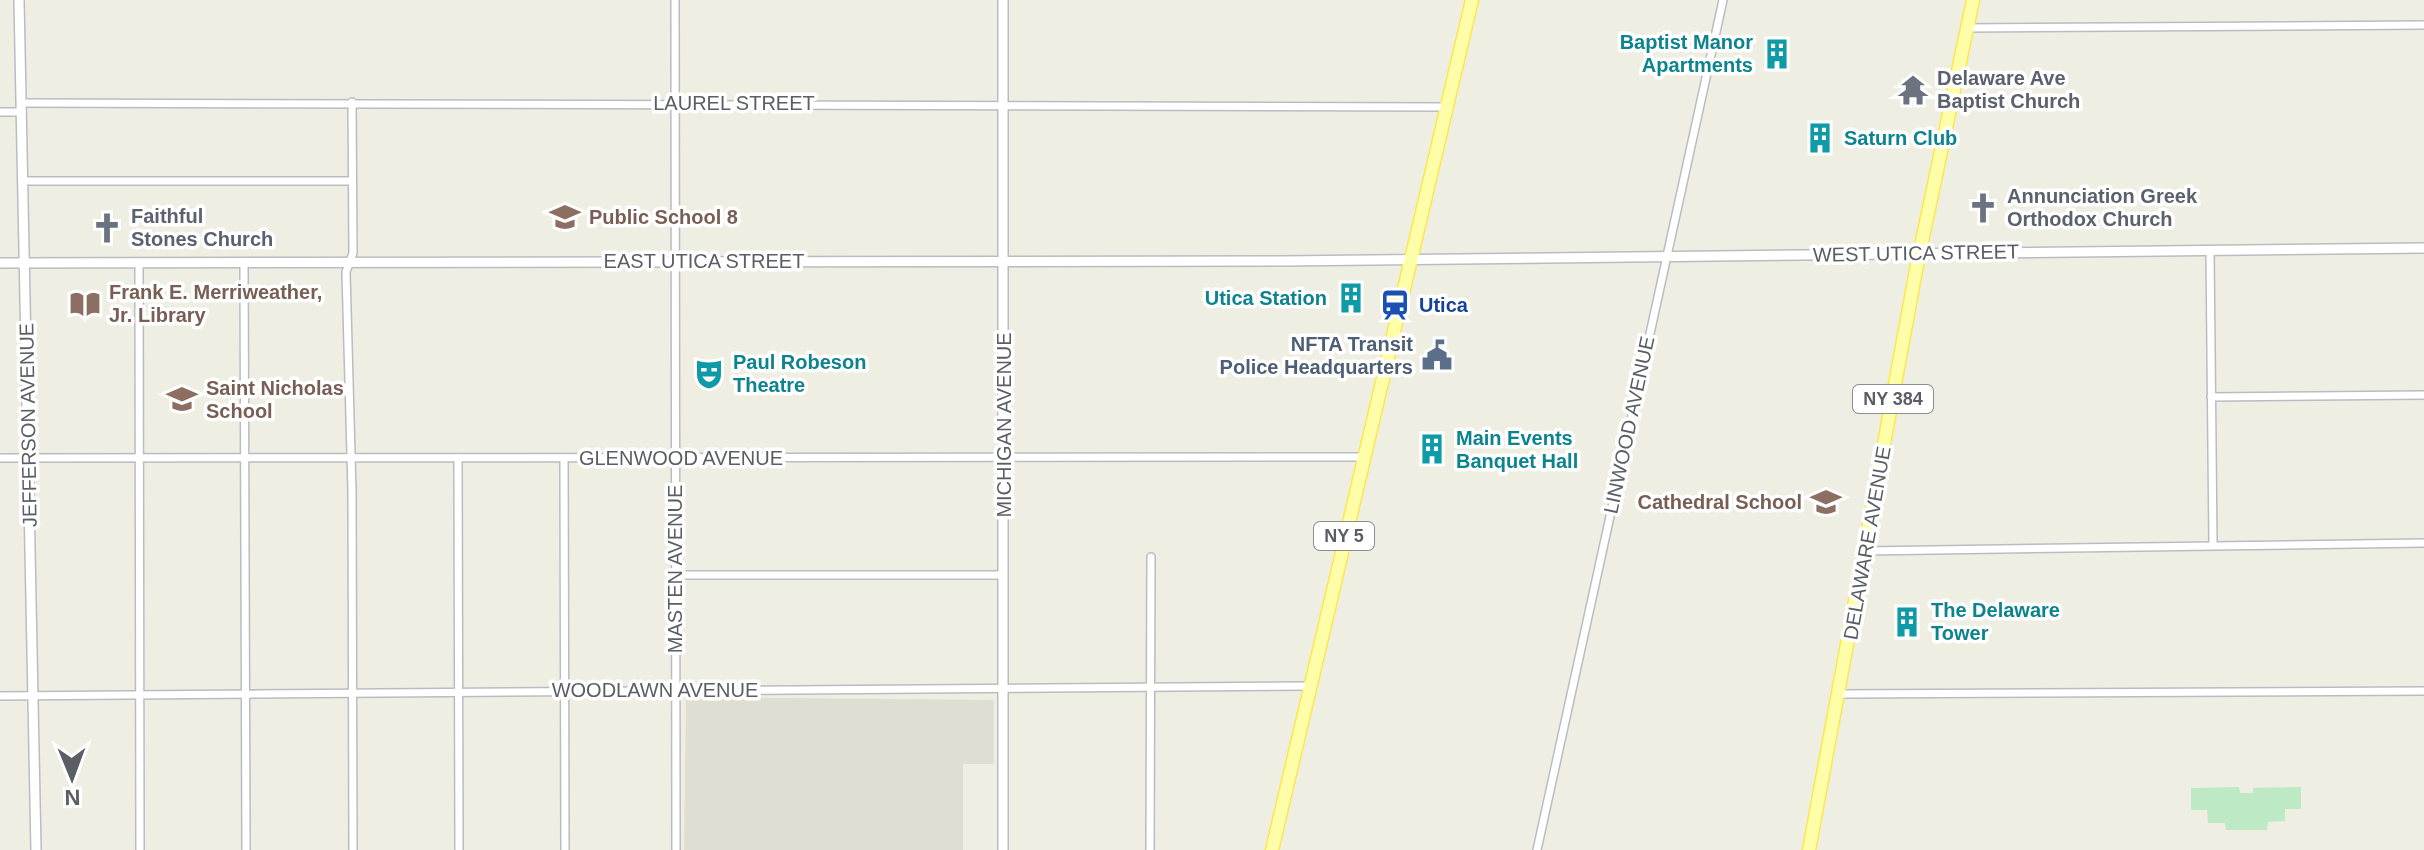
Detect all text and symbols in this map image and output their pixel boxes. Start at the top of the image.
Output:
place label: Baptist Manor Apartments [1620,31,1753,76]
building icon: Baptist Manor Apartments [1760,37,1794,71]
place label: Delaware Ave Baptist Church [1937,67,2080,112]
temple icon: Delaware Ave Baptist Church [1896,73,1930,107]
street label: LAUREL STREET [653,92,815,114]
building icon: Saturn Club [1803,121,1837,155]
place label: Saturn Club [1844,127,1957,149]
place label: Annunciation Greek Orthodox Church [2007,185,2198,230]
church icon: Annunciation Greek Orthodox Church [1966,191,2000,225]
school or university icon: Public School 8 [548,200,582,234]
place label: Faithful Stones Church [131,205,273,250]
place label: Public School 8 [589,206,738,228]
church icon: Faithful Stones Church [90,211,124,245]
street label: WEST UTICA STREET [1813,240,2019,266]
street label: EAST UTICA STREET [604,250,804,272]
place label: Frank E. Merriweather, Jr. Library [109,281,322,326]
building icon: Utica Station [1334,281,1368,315]
library icon: Frank E. Merriweather, Jr. Library [68,287,102,321]
place label: Utica Station [1205,287,1327,309]
station icon: Utica [1378,288,1412,322]
place label: Utica [1419,294,1469,316]
street label: JEFFERSON AVENUE [15,323,41,527]
street label: MICHIGAN AVENUE [993,332,1015,518]
place label: NFTA Transit Police Headquarters [1220,333,1413,378]
street label: LINWOOD AVENUE [1599,334,1659,516]
public building icon: NFTA Transit Police Headquarters [1420,338,1454,372]
place label: Paul Robeson Theatre [733,351,866,396]
theatre icon: Paul Robeson Theatre [692,357,726,391]
place label: Saint Nicholas School [206,377,344,422]
school or university icon: Saint Nicholas School [165,382,199,416]
road number: NY 384 [1853,385,1933,413]
place label: Main Events Banquet Hall [1456,427,1578,472]
building icon: Main Events Banquet Hall [1415,432,1449,466]
street label: DELAWARE AVENUE [1839,445,1895,641]
street label: GLENWOOD AVENUE [579,447,783,469]
street label: MASTEN AVENUE [664,485,686,653]
school or university icon: Cathedral School [1809,485,1843,519]
place label: Cathedral School [1638,491,1802,513]
road number: NY 5 [1314,522,1374,550]
place label: The Delaware Tower [1931,599,2060,644]
building icon: The Delaware Tower [1890,605,1924,639]
street label: WOODLAWN AVENUE [552,679,758,701]
north arrow [32,738,112,818]
text: N [64,785,81,810]

